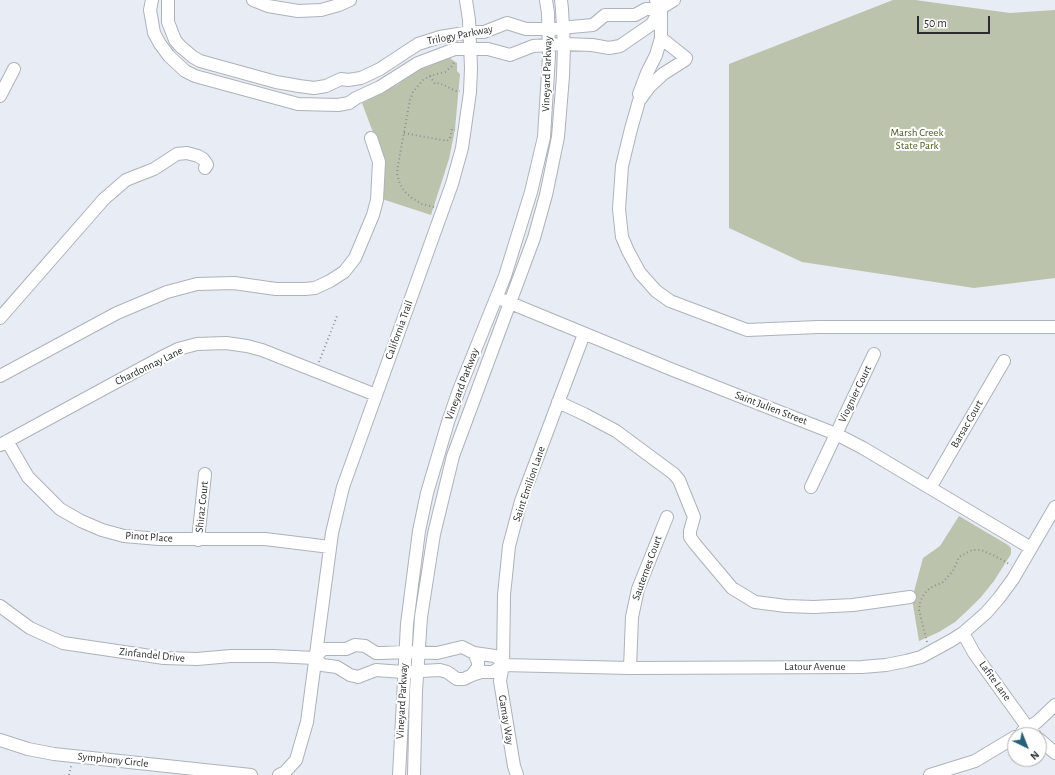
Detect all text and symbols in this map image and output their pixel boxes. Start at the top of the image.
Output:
scale bar [919,8,992,34]
text: 50 m [924,17,947,29]
street label: Trilogy Parkway [426,22,494,48]
street label: Vineyard Parkway [539,36,555,112]
park label: Marsh Creek State Park [891,126,943,152]
street label: California Trail [382,299,416,361]
street label: Chardonnay Lane [113,344,185,388]
street label: Vineyard Parkway [442,346,482,422]
street label: Viognier Court [836,363,874,425]
street label: Saint Julien Street [733,388,809,428]
street label: Barsac Court [948,398,986,450]
street label: Saint Emilion Lane [510,445,548,523]
street label: Shiraz Court [193,481,211,533]
street label: Pinot Place [125,529,173,545]
street label: Sauternes Court [629,534,665,602]
street label: Zinfandel Drive [118,645,186,665]
street label: Lafite Lane [976,658,1014,704]
street label: Latour Avenue [784,660,846,674]
street label: Vineyard Parkway [393,663,411,739]
street label: Gamay Way [496,694,516,746]
north arrow [1007,727,1047,767]
text: N [1028,749,1041,762]
street label: Symphony Circle [77,750,149,770]

